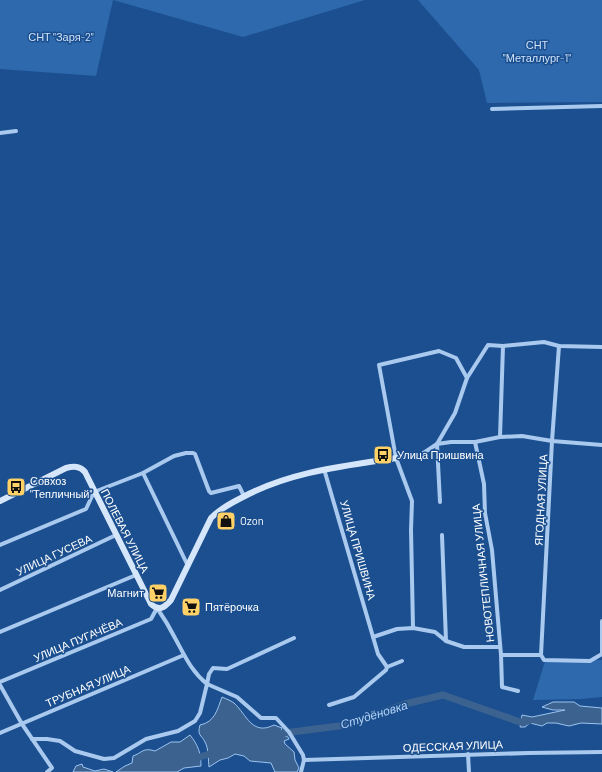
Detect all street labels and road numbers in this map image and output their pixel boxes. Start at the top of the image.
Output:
street label: ЯГОДНАЯ УЛИЦА [532,453,549,546]
street label: ПОЛЕВАЯ УЛИЦА [99,487,153,576]
street label: УЛИЦА ПРИШВИНА [338,498,379,602]
street label: НОВОТЕПЛИЧНАЯ УЛИЦА [469,503,496,643]
street label: УЛИЦА ГУСЕВА [14,531,94,578]
street label: УЛИЦА ПУГАЧЁВА [32,615,125,664]
street label: ТРУБНАЯ УЛИЦА [44,662,133,709]
street label: ОДЕССКАЯ УЛИЦА [403,737,504,754]

